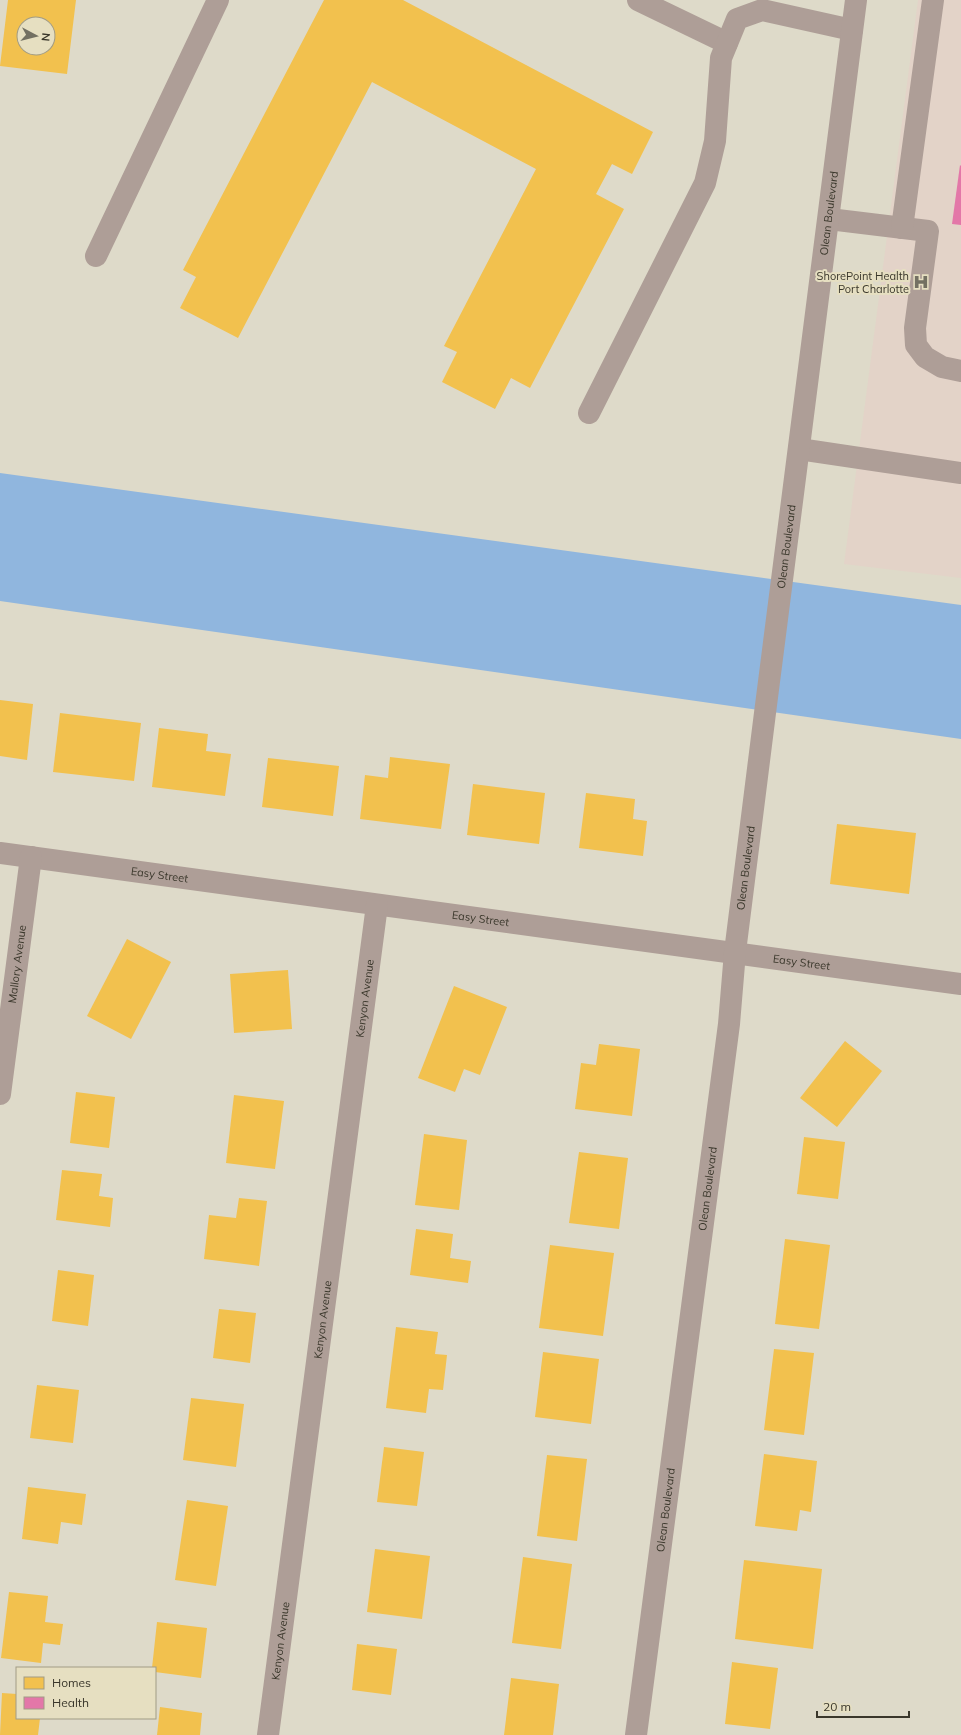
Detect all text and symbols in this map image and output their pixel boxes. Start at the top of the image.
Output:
north arrow [16,16,56,56]
text: N [38,32,53,42]
street label: Olean Boulevard [816,170,841,256]
place label: ShorePoint Health Port Charlotte [817,269,909,296]
hospital icon: ShorePoint Health Port Charlotte [912,273,930,291]
street label: Olean Boulevard [774,504,799,589]
street label: Olean Boulevard [733,825,758,911]
street label: Easy Street [130,864,189,886]
street label: Easy Street [451,908,510,929]
street label: Mallory Avenue [5,924,29,1004]
street label: Easy Street [772,951,831,973]
street label: Kenyon Avenue [353,958,377,1038]
street label: Olean Boulevard [695,1146,720,1232]
street label: Kenyon Avenue [310,1279,335,1360]
street label: Olean Boulevard [653,1467,678,1553]
street label: Kenyon Avenue [268,1601,292,1681]
legend [16,1667,156,1719]
text: Homes [52,1675,91,1690]
scale bar [817,1693,909,1719]
text: Health [52,1695,89,1710]
text: 20 m [823,1699,851,1714]

